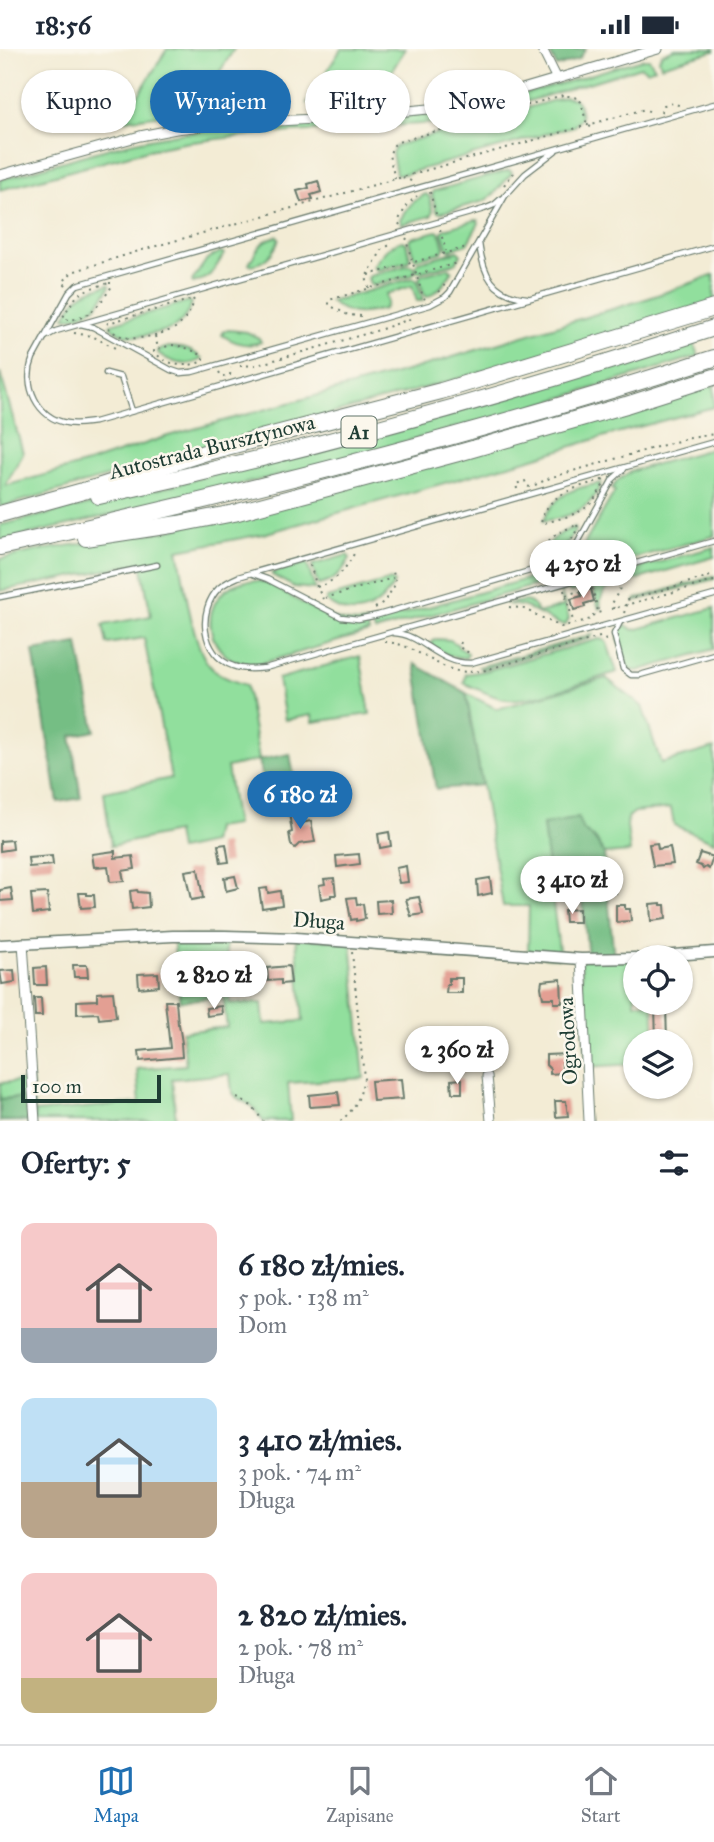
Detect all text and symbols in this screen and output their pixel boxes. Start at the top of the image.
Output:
text: 18:56 [35,9,91,41]
chip: Kupno [21,70,136,133]
chip: Wynajem [150,70,291,133]
chip: Filtry [305,70,410,133]
chip: Nowe [424,70,530,133]
street label: Autostrada Bursztynowa [105,409,318,485]
road number: A1 [342,417,376,447]
pin: 4 250 zł [511,540,655,600]
text: 4 250 zł [546,549,620,577]
pin: 6 180 zł [228,771,372,831]
text: 6 180 zł [263,780,337,808]
pin: 3 410 zł [500,857,644,916]
text: 3 410 zł [536,865,608,893]
street label: Długa [292,906,346,936]
map controls [623,945,693,1099]
button: locate [623,945,693,1015]
pin: 2 820 zł [142,951,286,1011]
text: 2 820 zł [176,960,252,988]
street label: Ogrodowa [553,996,583,1086]
pin: 2 360 zł [385,1027,529,1086]
button: layers [623,1029,693,1099]
text: 2 360 zł [421,1035,493,1063]
scale bar [21,1072,161,1104]
text: 100 m [32,1075,82,1098]
icon: filters [655,1144,693,1182]
text: Oferty: 5 [21,1145,130,1181]
text: 6 180 zł/mies. [238,1247,405,1283]
icon: home [77,1251,161,1335]
text: 5 pok. · 138 m² [238,1283,369,1311]
text: Dom [238,1311,287,1339]
text: 3 410 zł/mies. [238,1422,402,1458]
icon: home [77,1426,161,1510]
text: 3 pok. · 74 m² [238,1458,361,1486]
text: Długa [238,1486,295,1514]
text: 2 820 zł/mies. [238,1597,407,1633]
icon: home [77,1601,161,1685]
text: 2 pok. · 78 m² [238,1633,363,1661]
text: Długa [238,1661,295,1689]
tab: Mapa [94,1762,139,1827]
tab: Zapisane [326,1762,394,1827]
tab: Start [581,1762,620,1827]

